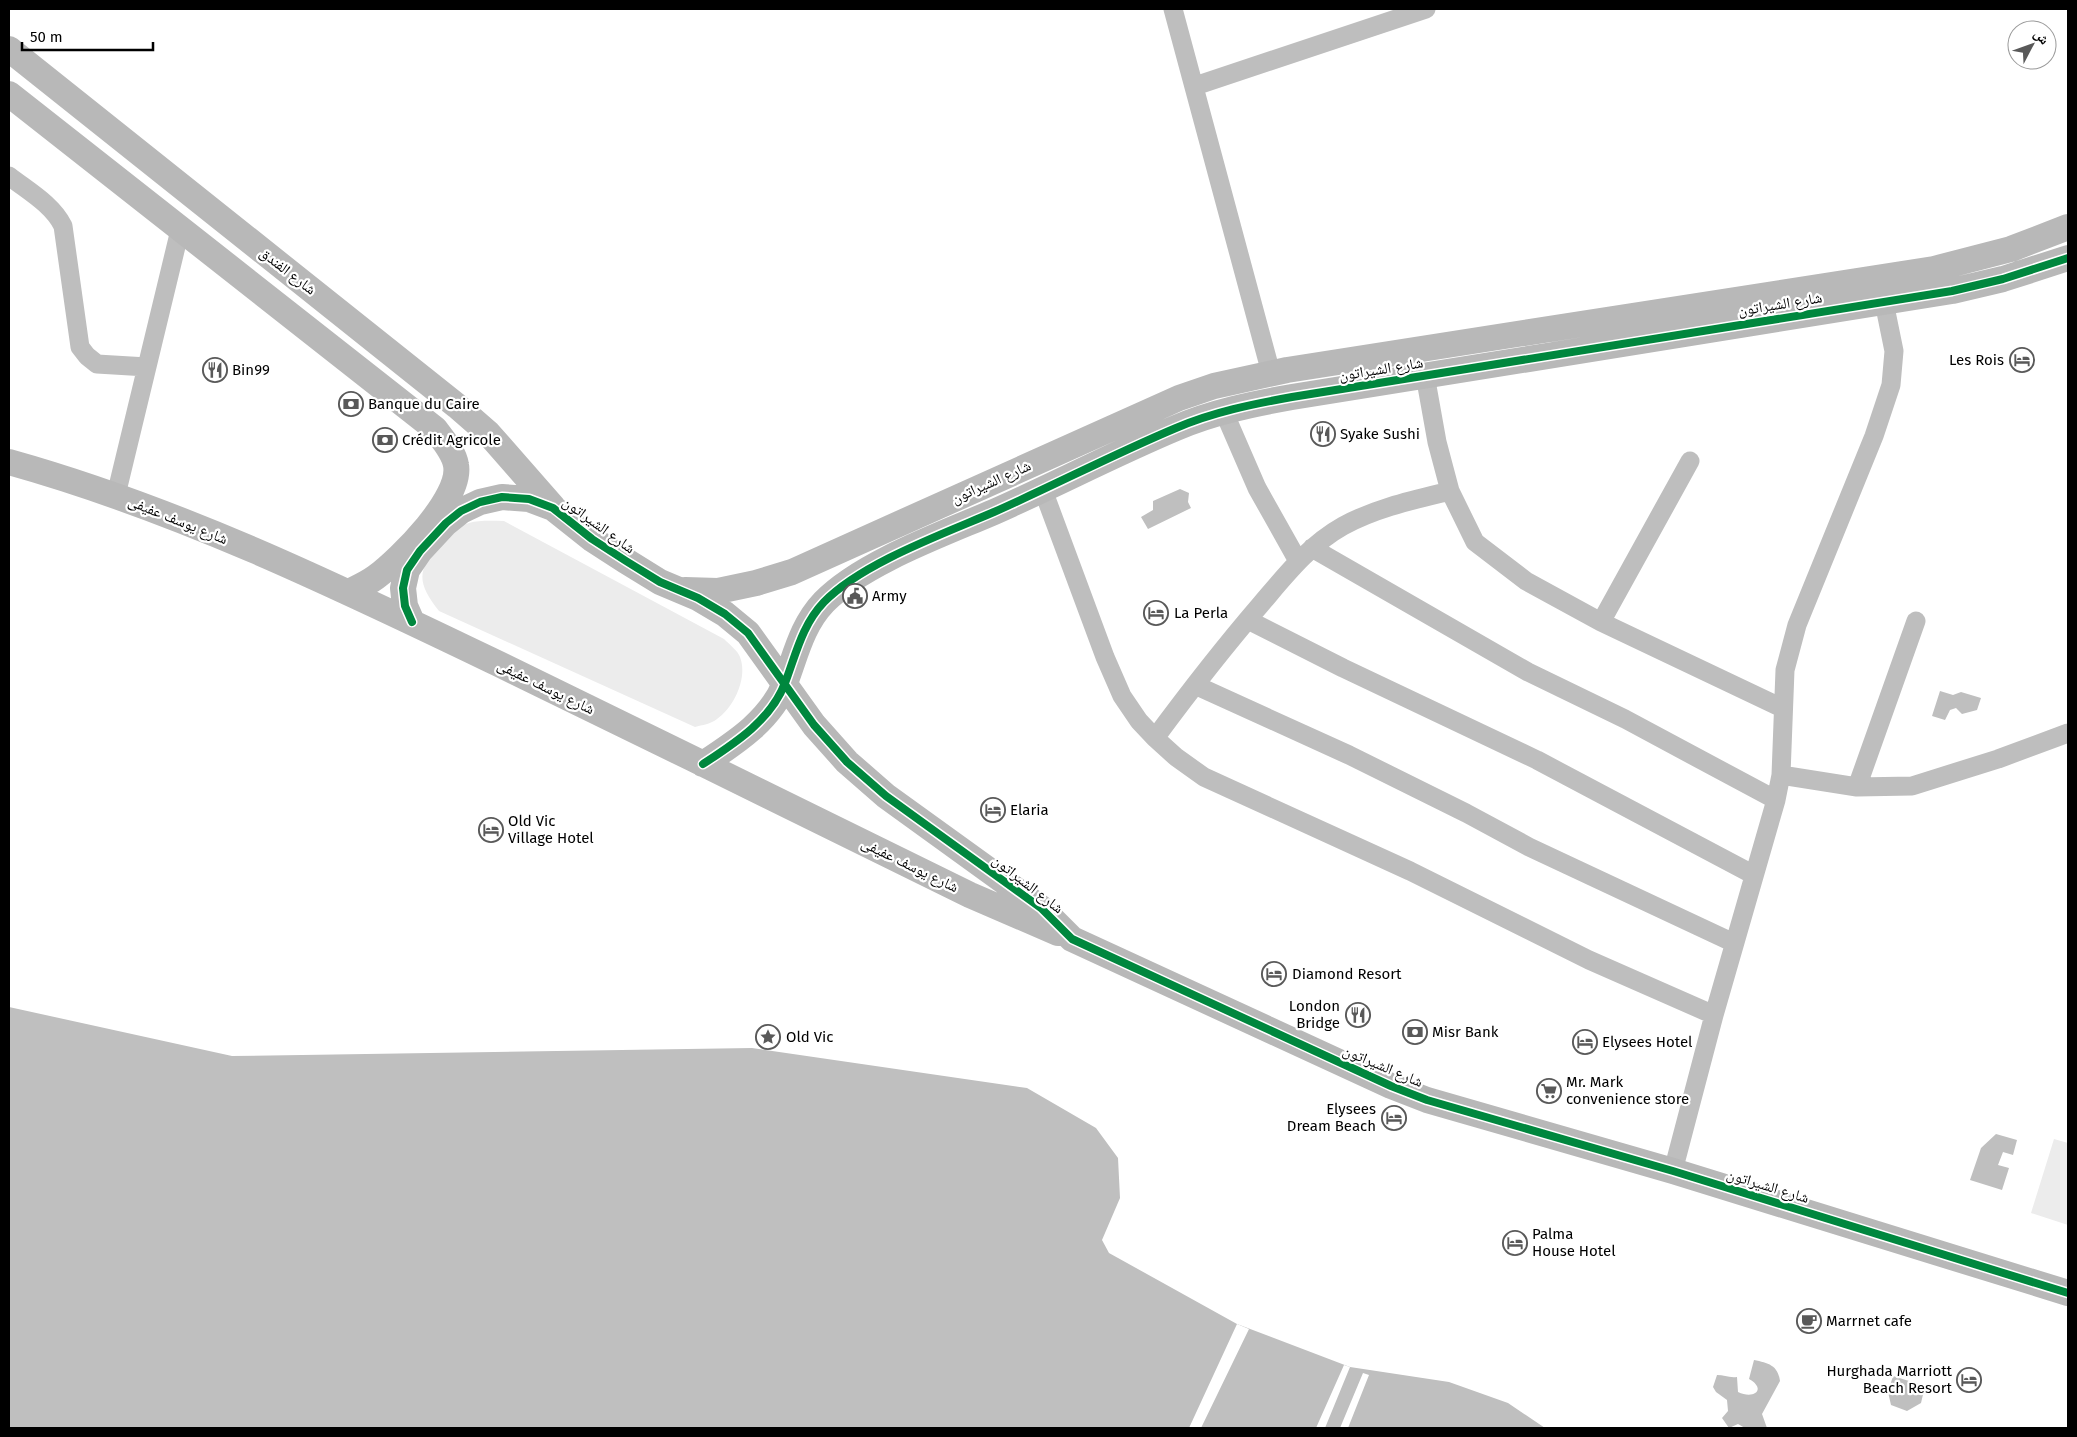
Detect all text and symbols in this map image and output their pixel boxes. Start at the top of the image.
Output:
scale bar [22,20,154,52]
north arrow [2007,20,2057,70]
text: ش [2030,26,2053,48]
text: 50 m [30,28,63,46]
street label: شارع الفندق [256,244,320,299]
street label: شارع الشيراتون [1737,288,1824,321]
hotel icon: Les Rois [2009,347,2035,373]
place label: Les Rois [1949,351,2004,369]
street label: شارع الشيراتون [1338,353,1425,386]
restaurant icon: Bin99 [202,357,228,383]
place label: Bin99 [232,361,270,379]
bank icon: Banque du Caire [338,391,364,417]
place label: Banque du Caire [368,395,480,413]
restaurant icon: Syake Sushi [1310,421,1336,447]
place label: Syake Sushi [1340,425,1420,443]
bank icon: Crédit Agricole [372,427,398,453]
place label: Crédit Agricole [402,431,501,449]
street label: شارع الشيراتون [948,456,1034,508]
street label: شارع يوسف عفيفى [125,492,230,549]
street label: شارع الشيراتون [559,493,639,558]
public building icon: Army [842,583,868,609]
place label: Army [872,587,907,605]
hotel icon: La Perla [1143,600,1169,626]
place label: La Perla [1174,604,1228,622]
street label: شارع يوسف عفيفى [494,656,598,719]
hotel icon: Elaria [980,797,1006,823]
place label: Elaria [1010,801,1049,819]
place label: Old Vic Village Hotel [508,812,594,847]
hotel icon: Old Vic Village Hotel [478,817,504,843]
street label: شارع يوسف عفيفى [858,834,962,897]
street label: شارع الشيراتون [988,851,1067,918]
hotel icon: Diamond Resort [1261,961,1287,987]
place label: Diamond Resort [1292,965,1402,983]
place label: London Bridge [1289,997,1340,1032]
restaurant icon: London Bridge [1345,1002,1371,1028]
bank icon: Misr Bank [1402,1019,1428,1045]
place label: Misr Bank [1432,1023,1499,1041]
place icon: Old Vic [755,1024,781,1050]
place label: Old Vic [786,1028,833,1046]
hotel icon: Elysees Hotel [1572,1029,1598,1055]
place label: Elysees Hotel [1602,1033,1693,1051]
street label: شارع الشيراتون [1340,1041,1426,1092]
place label: Mr. Mark convenience store [1566,1073,1689,1108]
supermarket icon: Mr. Mark convenience store [1536,1078,1562,1104]
place label: Elysees Dream Beach [1287,1100,1376,1135]
hotel icon: Elysees Dream Beach [1381,1105,1407,1131]
street label: شارع الشيراتون [1724,1165,1811,1208]
place label: Palma House Hotel [1532,1225,1616,1260]
hotel icon: Palma House Hotel [1502,1230,1528,1256]
cafe icon: Marrnet cafe [1796,1308,1822,1334]
place label: Marrnet cafe [1826,1312,1912,1330]
place label: Hurghada Marriott Beach Resort [1826,1362,1953,1397]
hotel icon: Hurghada Marriott Beach Resort [1956,1367,1982,1393]

